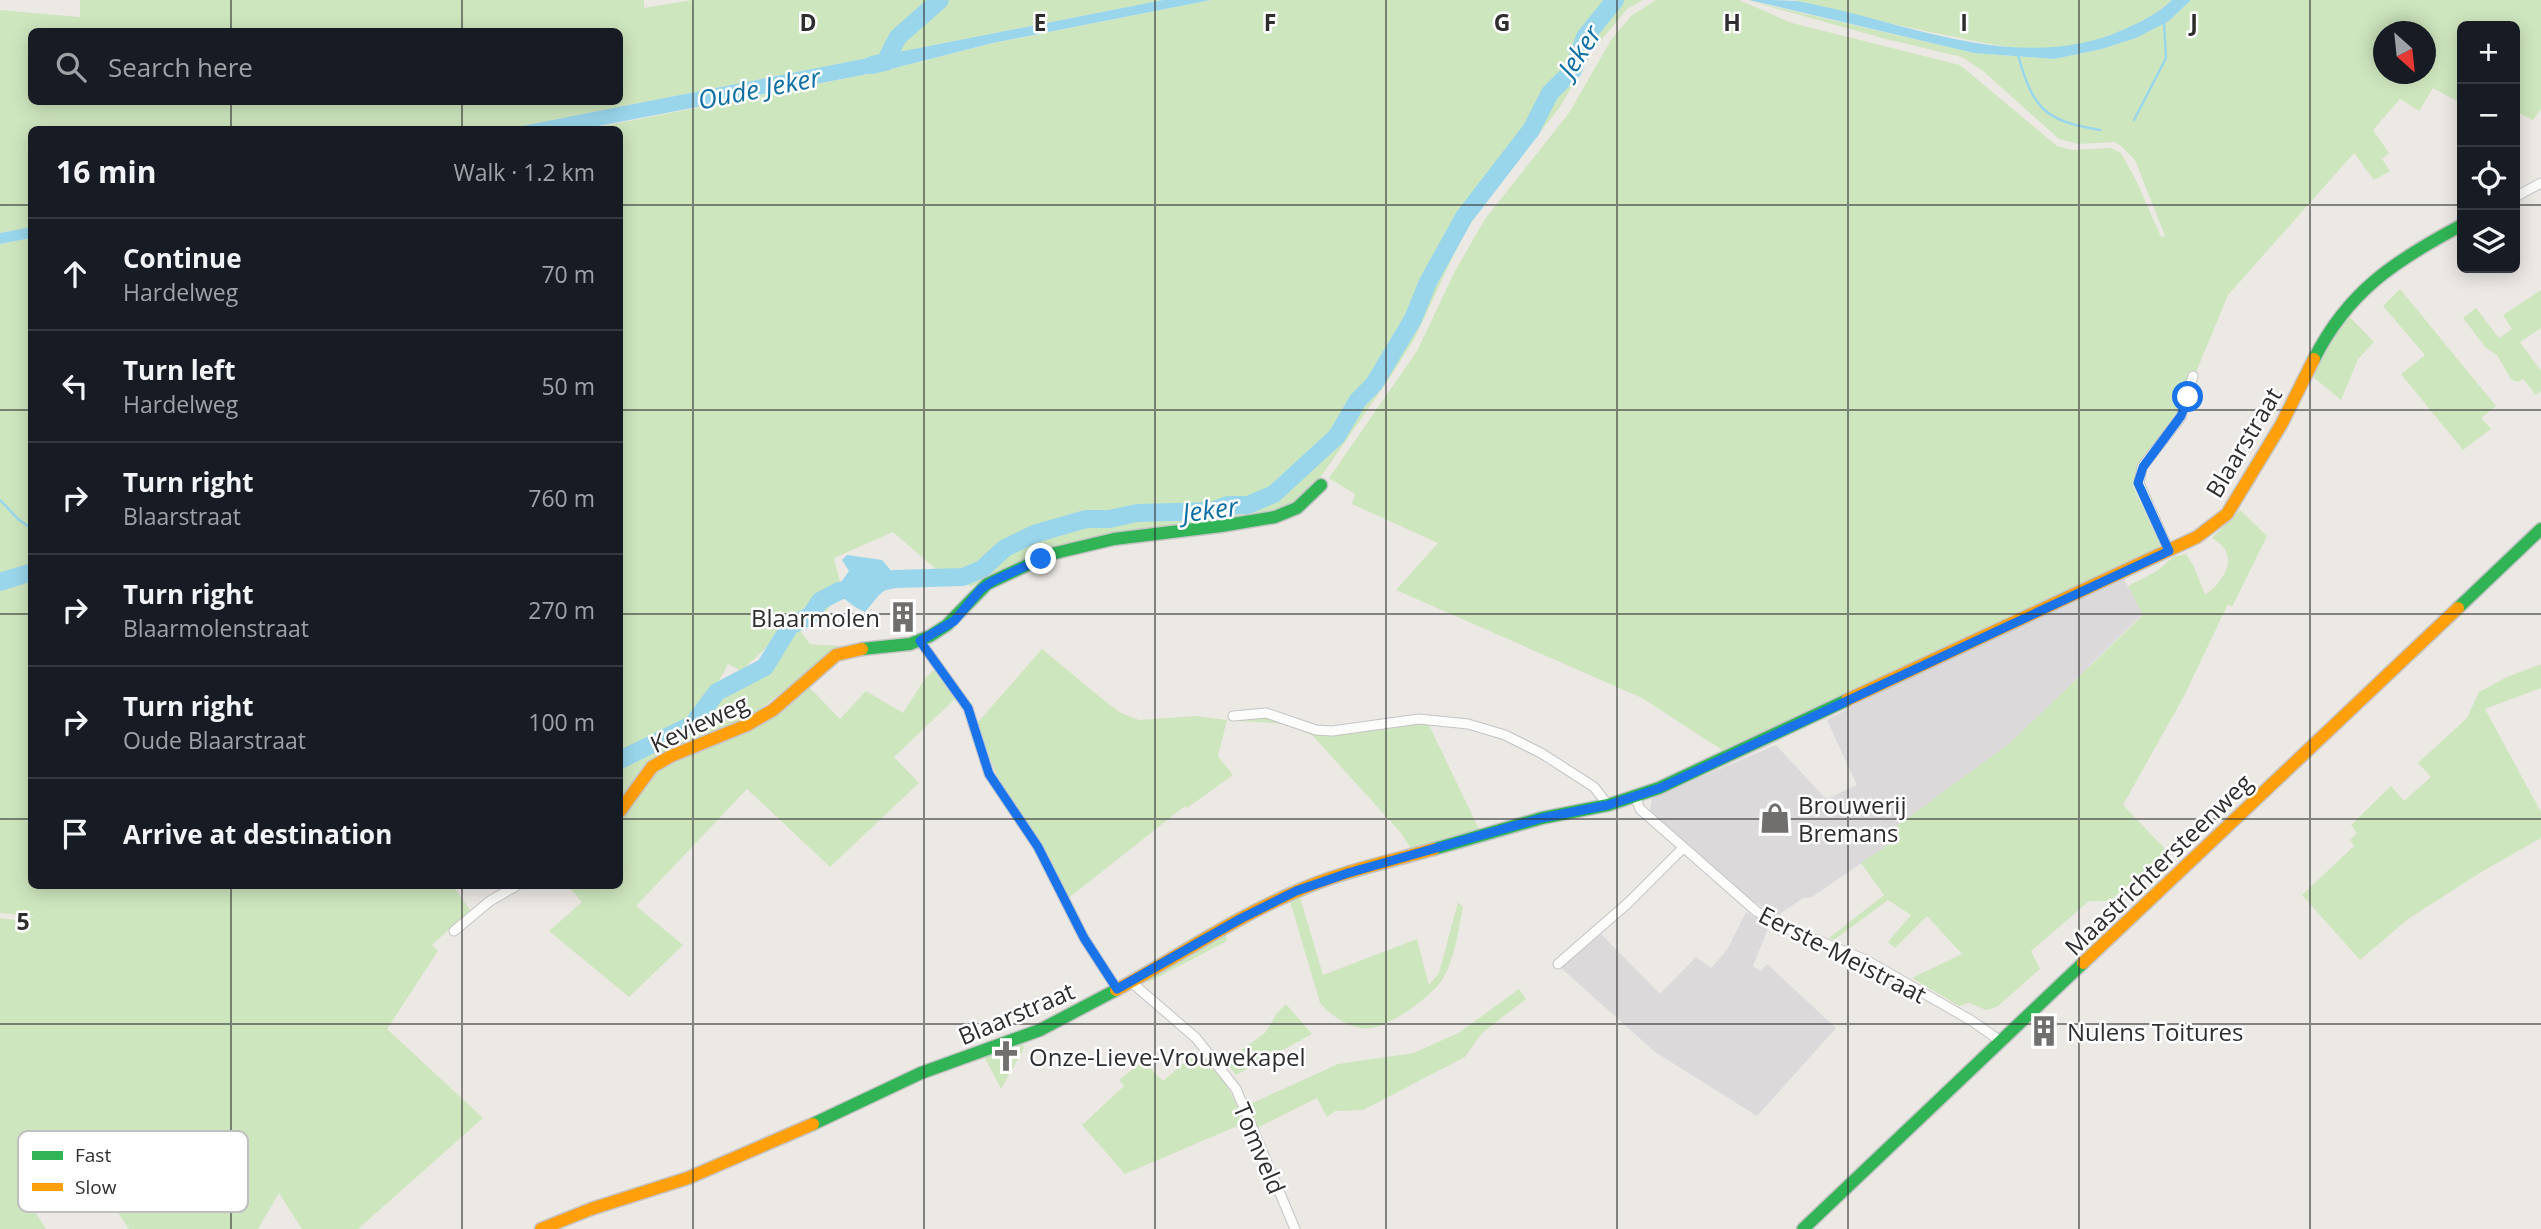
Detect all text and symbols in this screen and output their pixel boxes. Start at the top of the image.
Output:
text: D [799,6,817,38]
text: E [1034,6,1046,38]
text: F [1264,6,1276,38]
text: G [1494,6,1510,38]
text: H [1723,6,1741,38]
text: I [1960,6,1968,38]
text: J [2188,6,2198,38]
water label: Jeker [1546,16,1610,88]
north arrow [2373,21,2436,84]
map controls [2457,21,2520,273]
button: + [2457,21,2520,84]
search box [28,28,623,105]
icon: search [52,48,90,86]
text: Search here [108,49,253,85]
water label: Oude Jeker [695,58,825,118]
button: − [2457,84,2520,147]
button: locate [2457,147,2520,210]
text: 16 min [56,151,156,192]
text: Walk · 1.2 km [453,156,595,188]
button: layers [2457,210,2520,273]
text: Continue [123,240,242,276]
icon: ahead [56,255,94,293]
text: 70 m [541,258,595,290]
text: Hardelweg [123,276,238,308]
text: Turn left [123,352,235,388]
icon: left [56,367,94,405]
text: 50 m [541,370,595,402]
route start [2172,381,2203,412]
street label: Blaarstraat [2197,381,2289,503]
text: Hardelweg [123,388,238,420]
text: Turn right [123,464,254,500]
icon: right [56,479,94,517]
text: 760 m [528,482,595,514]
water label: Jeker [1175,488,1242,531]
text: Blaarstraat [123,500,241,532]
route end [1025,543,1056,574]
text: Turn right [123,576,254,612]
icon: right [56,591,94,629]
text: 270 m [528,594,595,626]
building icon: Blaarmolen [886,600,920,634]
place label: Blaarmolen [751,601,880,634]
text: Blaarmolenstraat [123,612,309,644]
street label: Kevieweg [645,686,753,760]
text: Turn right [123,688,254,724]
icon: right [56,703,94,741]
text: 100 m [528,706,595,738]
text: Oude Blaarstraat [123,724,306,756]
street label: Maastrichtersteenweg [2057,766,2259,962]
place label: Brouwerij Bremans [1798,788,1906,849]
shop icon: Brouwerij Bremans [1758,801,1792,835]
icon: arrive [56,815,94,853]
text: Arrive at destination [123,816,392,852]
street label: Eerste-Meistraat [1754,898,1932,1010]
text: 5 [16,905,30,937]
street label: Blaarstraat [953,974,1079,1052]
building icon: Nulens Toitures [2027,1014,2061,1048]
place label: Nulens Toitures [2067,1015,2243,1048]
church icon: Onze-Lieve-Vrouwekapel [989,1039,1023,1073]
place label: Onze-Lieve-Vrouwekapel [1029,1040,1306,1073]
street label: Tomveld [1226,1097,1294,1199]
legend [18,1131,248,1212]
text: Fast [75,1142,111,1168]
text: Slow [75,1174,117,1200]

